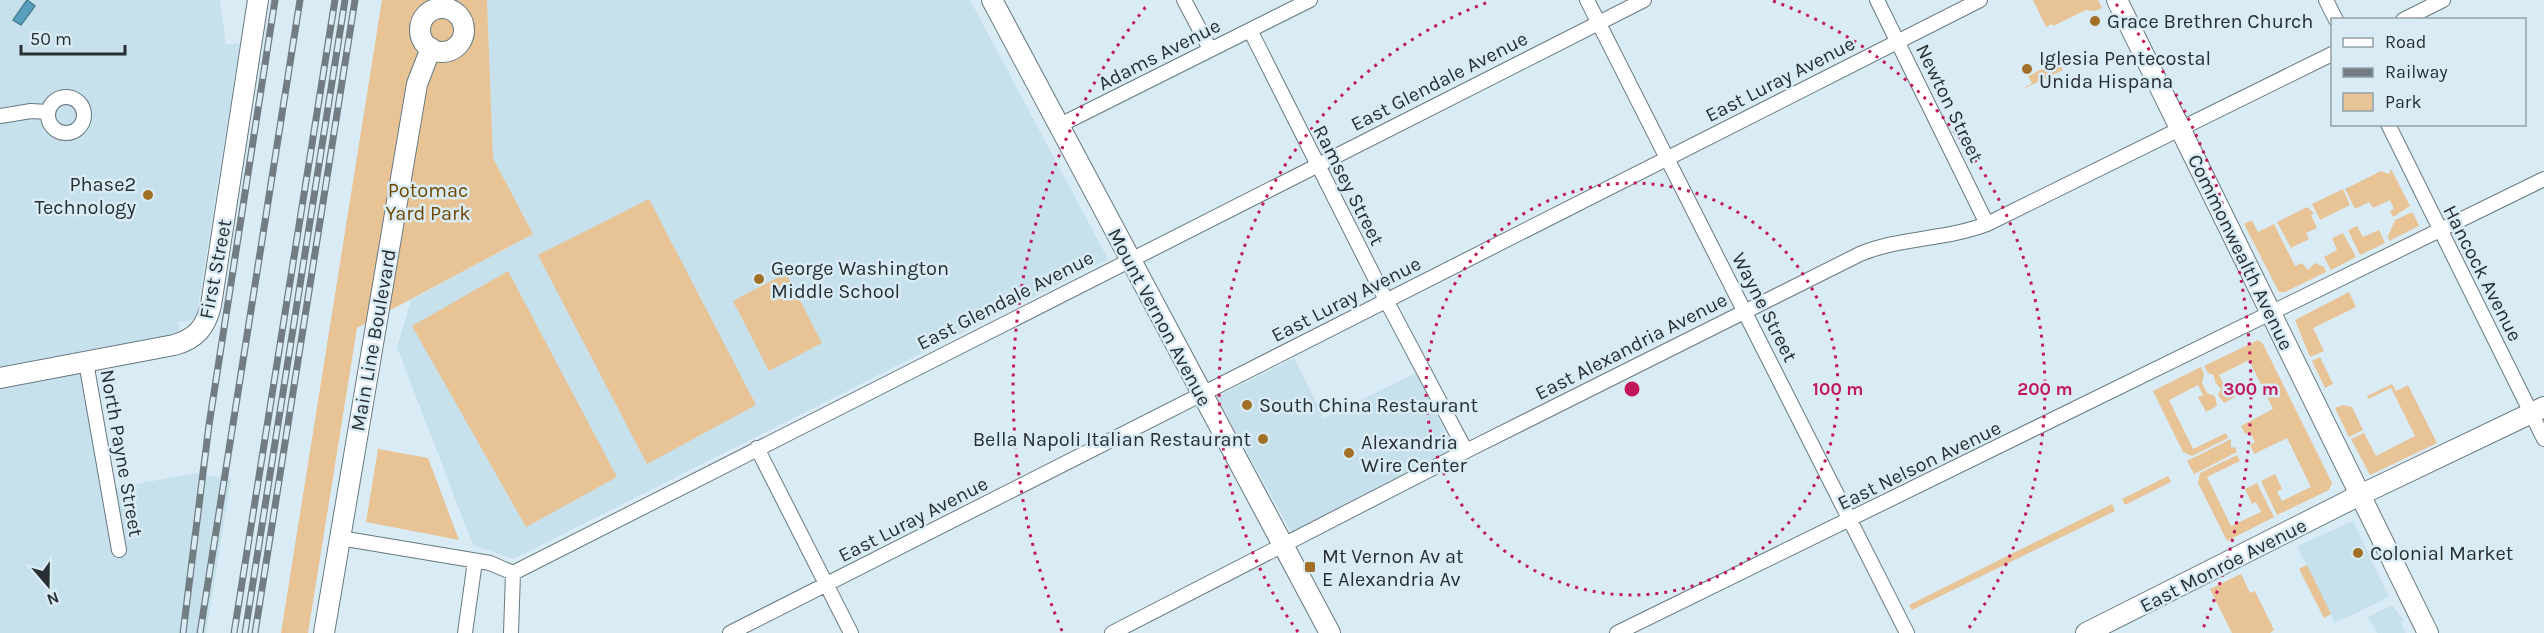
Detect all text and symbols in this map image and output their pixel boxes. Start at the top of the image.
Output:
place label: Grace Brethren Church [2107,10,2313,33]
street label: Adams Avenue [1094,14,1224,95]
marker: Grace Brethren Church [2088,14,2102,28]
scale bar [21,18,124,56]
legend [2331,18,2526,126]
street label: East Glendale Avenue [1347,27,1531,136]
text: 50 m [30,28,72,50]
text: Road [2385,31,2426,53]
street label: East Luray Avenue [1702,32,1859,127]
street label: Newton Street [1911,40,1988,166]
place label: Iglesia Pentecostal Unida Hispana [2039,47,2211,93]
text: Railway [2385,61,2448,83]
marker: Iglesia Pentecostal Unida Hispana [2020,62,2034,76]
text: Park [2385,91,2422,113]
street label: Ramsey Street [1308,121,1389,250]
street label: Commonwealth Avenue [2183,150,2298,354]
place label: Phase2 Technology [34,173,136,219]
park label: Potomac Yard Park [385,179,471,225]
marker: Phase2 Technology [141,188,155,202]
street label: Hancock Avenue [2438,201,2527,345]
street label: First Street [195,217,237,321]
street label: Mount Vernon Avenue [1103,224,1216,410]
street label: East Glendale Avenue [913,246,1097,355]
street label: Main Line Boulevard [346,247,401,433]
street label: Wayne Street [1727,249,1802,366]
street label: East Luray Avenue [1268,252,1425,347]
place label: George Washington Middle School [771,257,949,303]
marker: George Washington Middle School [752,272,766,286]
street label: East Alexandria Avenue [1531,288,1731,405]
street label: North Payne Street [95,368,148,539]
text: 100 m [1813,378,1863,400]
text: 200 m [2017,378,2073,400]
text: 300 m [2223,378,2279,400]
centre of rings [1622,379,1642,399]
place label: South China Restaurant [1259,394,1479,417]
marker: South China Restaurant [1240,398,1254,412]
street label: East Nelson Avenue [1834,416,2005,515]
place label: Bella Napoli Italian Restaurant [973,428,1251,451]
place label: Alexandria Wire Center [1361,431,1467,477]
marker: Bella Napoli Italian Restaurant [1256,432,1270,446]
marker: Alexandria Wire Center [1342,446,1356,460]
street label: East Luray Avenue [835,472,992,567]
street label: East Monroe Avenue [2136,513,2310,617]
place label: Colonial Market [2370,542,2514,565]
place label: Mt Vernon Av at E Alexandria Av [1322,545,1464,591]
marker: Colonial Market [2351,546,2365,560]
north arrow [18,555,78,615]
marker: Mt Vernon Av at E Alexandria Av [1303,560,1317,574]
text: N [44,588,62,610]

